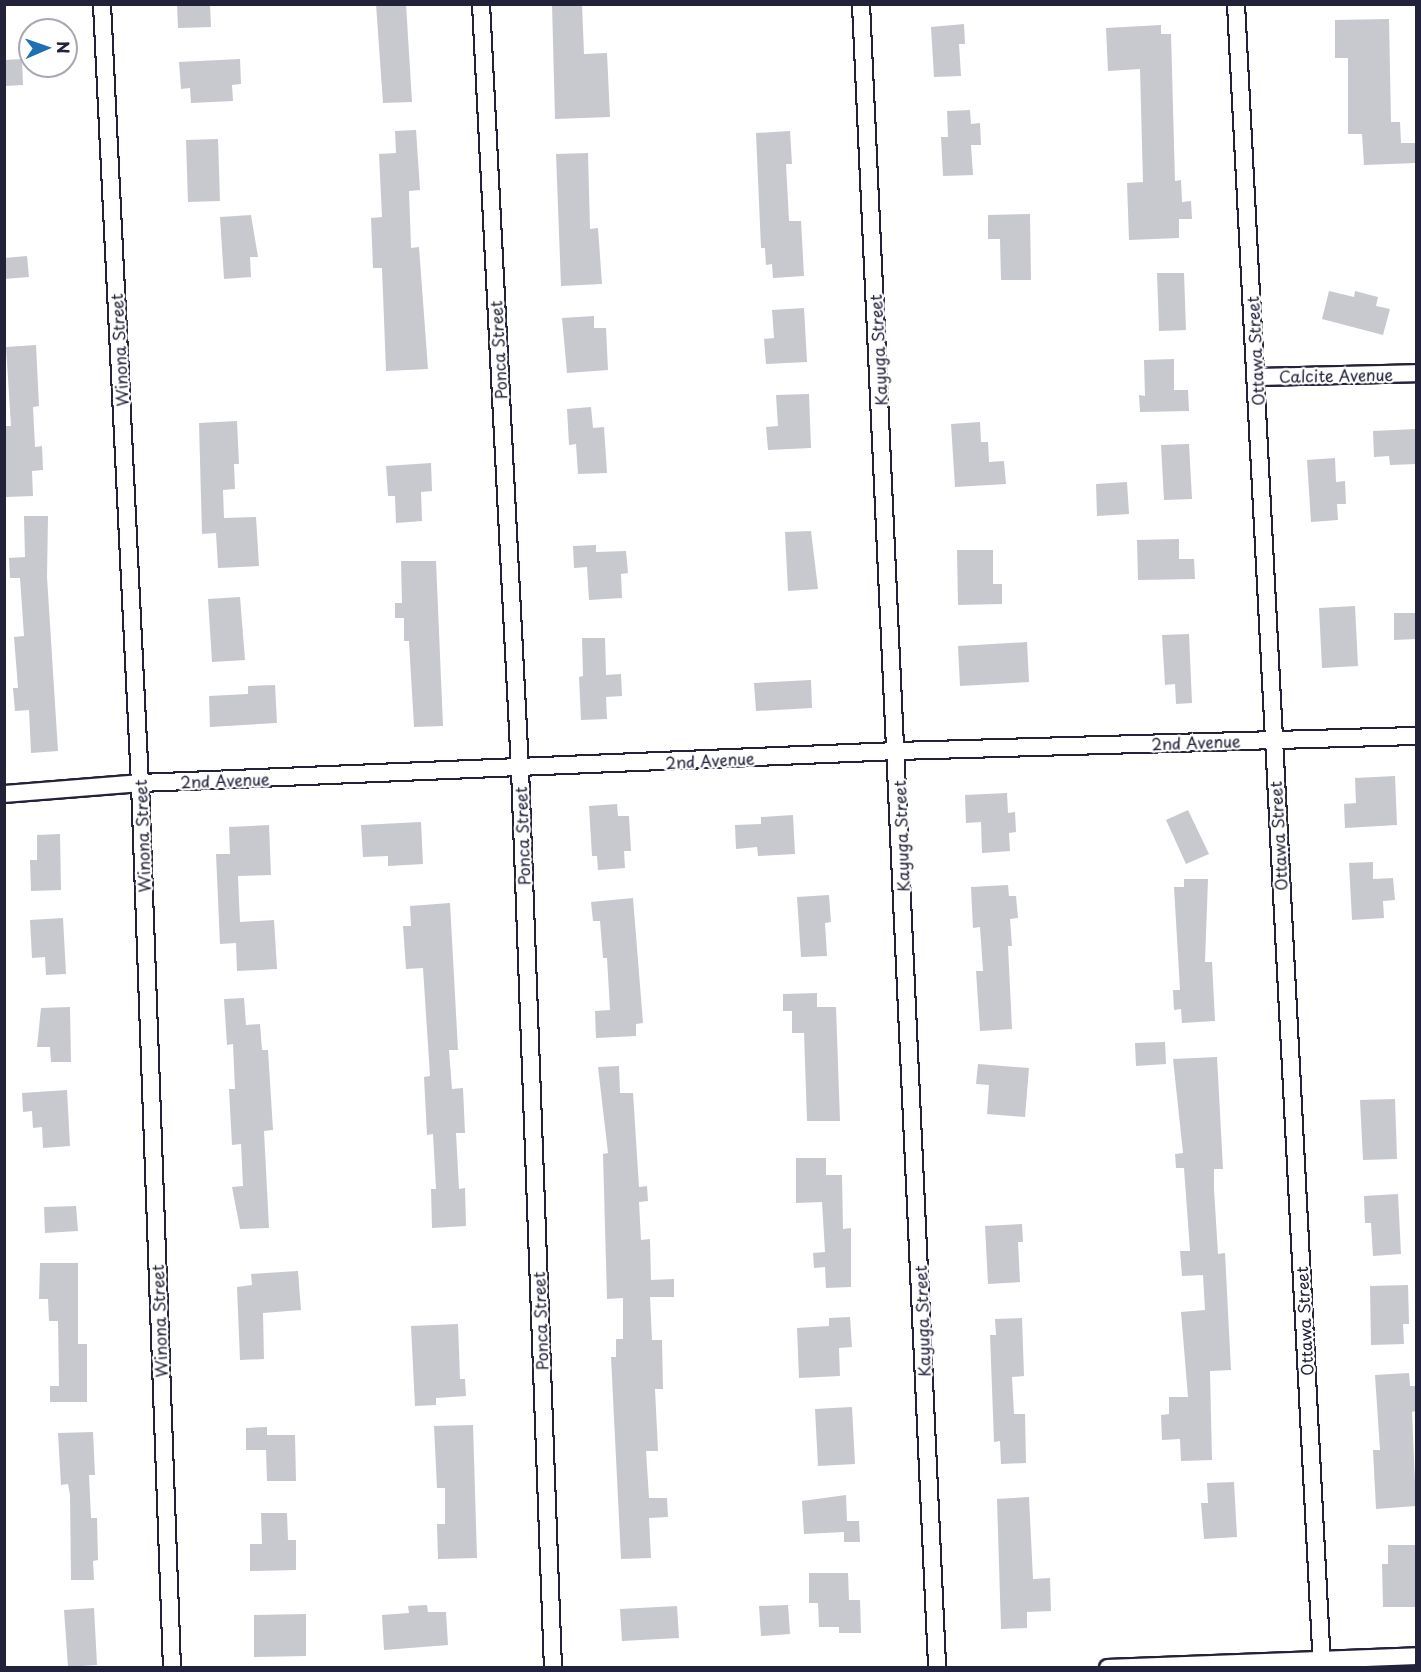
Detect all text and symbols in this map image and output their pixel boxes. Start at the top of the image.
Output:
north arrow [18,18,78,78]
text: N [52,41,76,54]
street label: Winona Street [106,293,132,407]
street label: Kayuga Street [865,294,891,406]
street label: Ottawa Street [1243,296,1267,406]
street label: Ponca Street [486,300,510,400]
street label: Calcite Avenue [1279,364,1393,386]
street label: 2nd Avenue [1151,731,1241,753]
street label: 2nd Avenue [664,748,756,772]
street label: 2nd Avenue [180,769,270,791]
street label: Winona Street [130,779,154,893]
street label: Kayuga Street [889,780,913,892]
street label: Ottawa Street [1266,781,1290,891]
street label: Ponca Street [511,786,533,886]
street label: Winona Street [147,1264,171,1378]
street label: Kayuga Street [910,1265,934,1377]
street label: Ottawa Street [1292,1266,1316,1376]
street label: Ponca Street [529,1271,551,1371]

